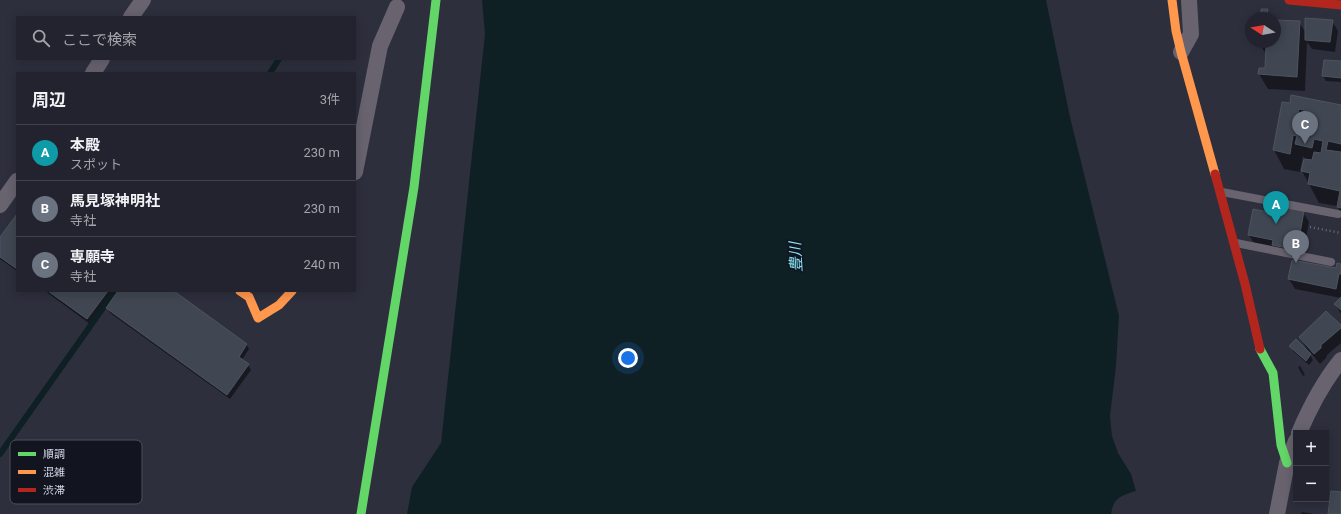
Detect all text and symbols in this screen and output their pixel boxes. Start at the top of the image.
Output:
north arrow [1245,12,1281,48]
search box [16,16,356,60]
icon: search [30,27,52,49]
text: ここで検索 [62,31,137,49]
text: 周辺 [32,90,66,110]
text: 3件 [320,92,340,107]
pin: C [1292,111,1318,144]
text: 本殿 [70,136,100,154]
text: A [41,145,49,160]
text: 230 m [303,145,340,160]
text: スポット [70,157,122,172]
pin: A [1263,191,1289,224]
text: 馬見塚神明社 [70,192,160,210]
text: B [41,201,49,216]
text: 230 m [303,201,340,216]
text: 寺社 [70,213,96,228]
pin: B [1283,230,1309,263]
water label: 豊川 [786,240,806,272]
text: 専願寺 [70,248,115,266]
text: C [41,257,49,272]
text: 240 m [303,257,340,272]
text: 寺社 [70,269,96,284]
your location [618,348,638,368]
map controls [1293,430,1329,502]
button: + [1293,430,1329,466]
legend [10,440,142,504]
text: 順調 [43,448,65,461]
text: 混雑 [43,466,65,479]
button: − [1293,466,1329,502]
text: 渋滞 [43,484,65,497]

